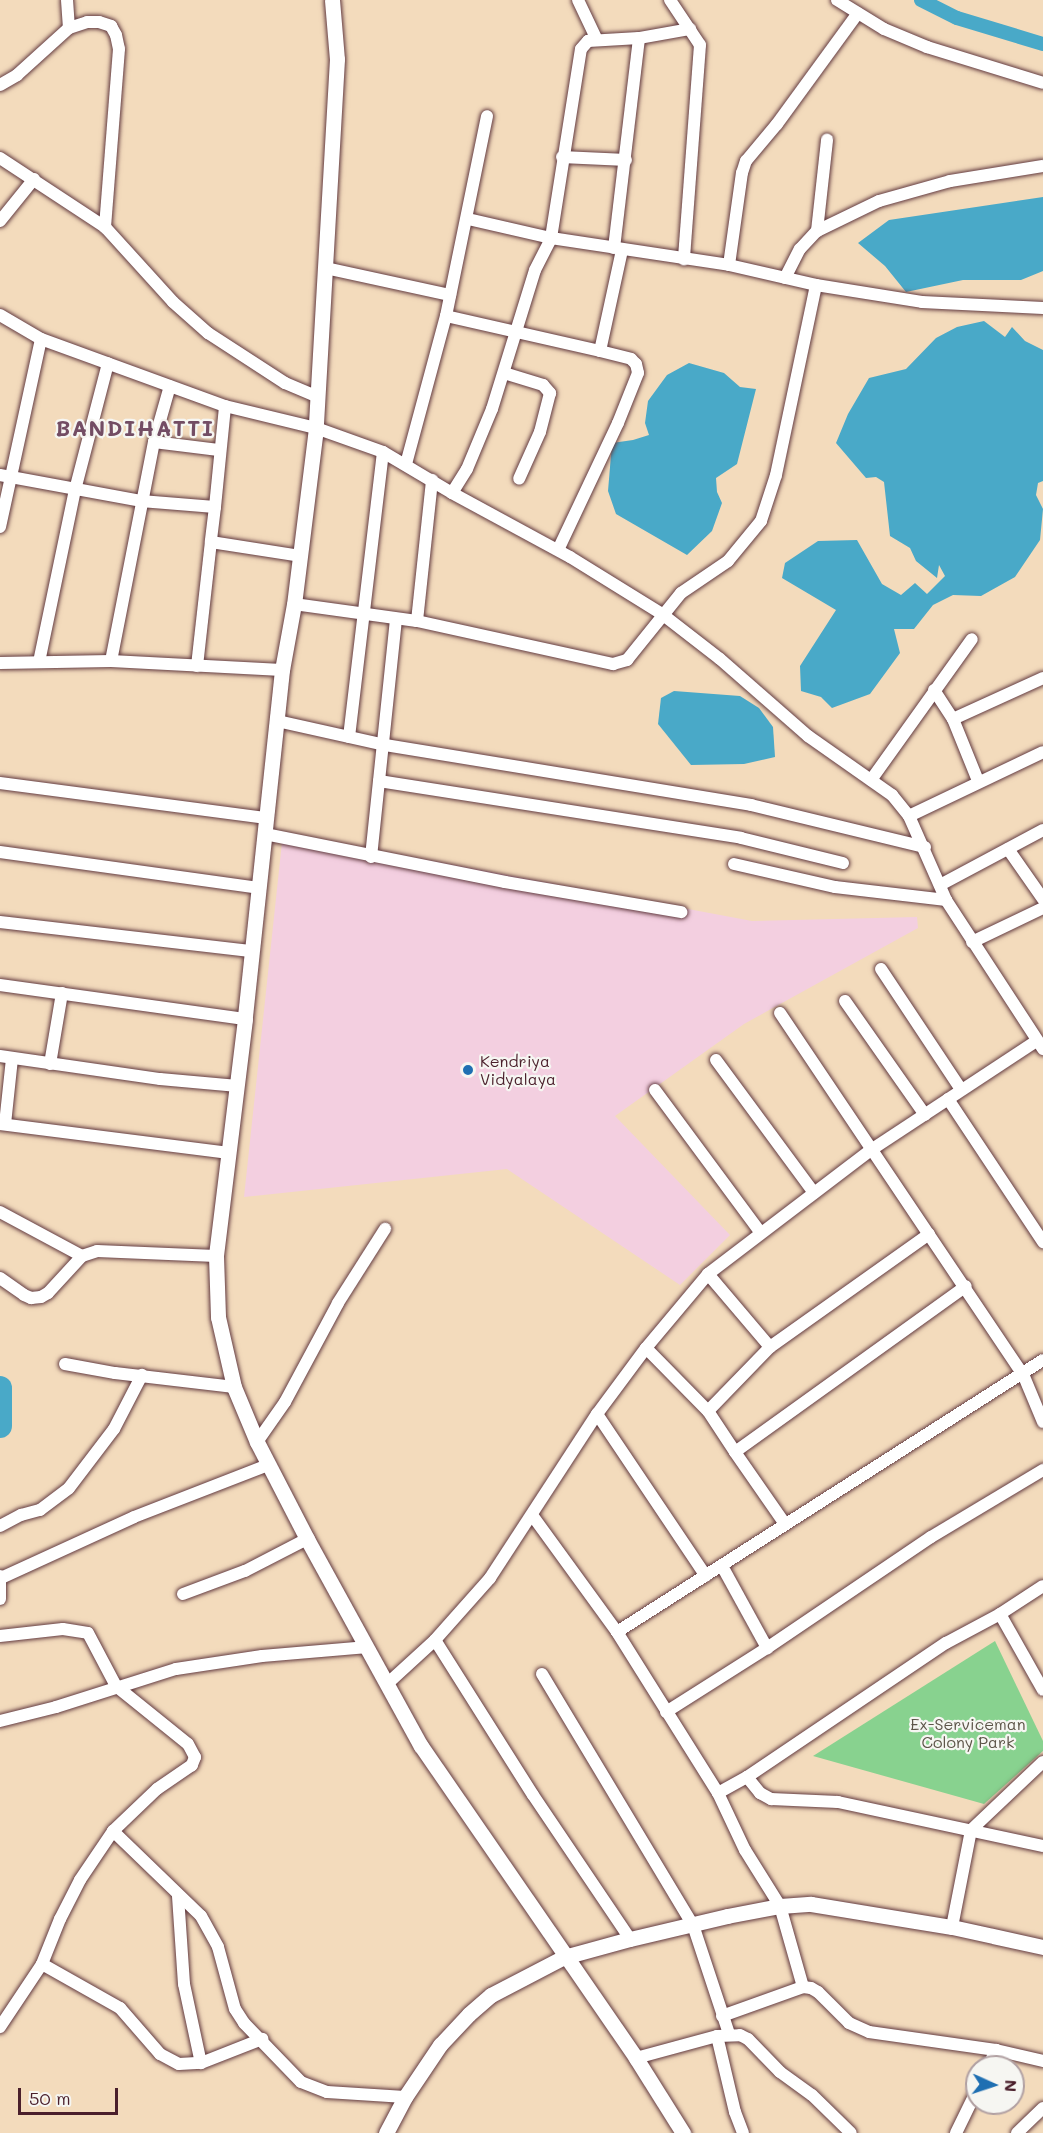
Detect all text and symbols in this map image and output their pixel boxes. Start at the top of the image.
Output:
district label: BANDIHATTI [55,415,215,441]
place label: Kendriya Vidyalaya [480,1051,556,1089]
marker: Kendriya Vidyalaya [461,1063,475,1077]
park label: Ex-Serviceman Colony Park [910,1714,1026,1752]
north arrow [965,2055,1025,2115]
scale bar [21,2076,122,2114]
text: N [1001,2079,1022,2092]
text: 50 m [29,2086,71,2110]

